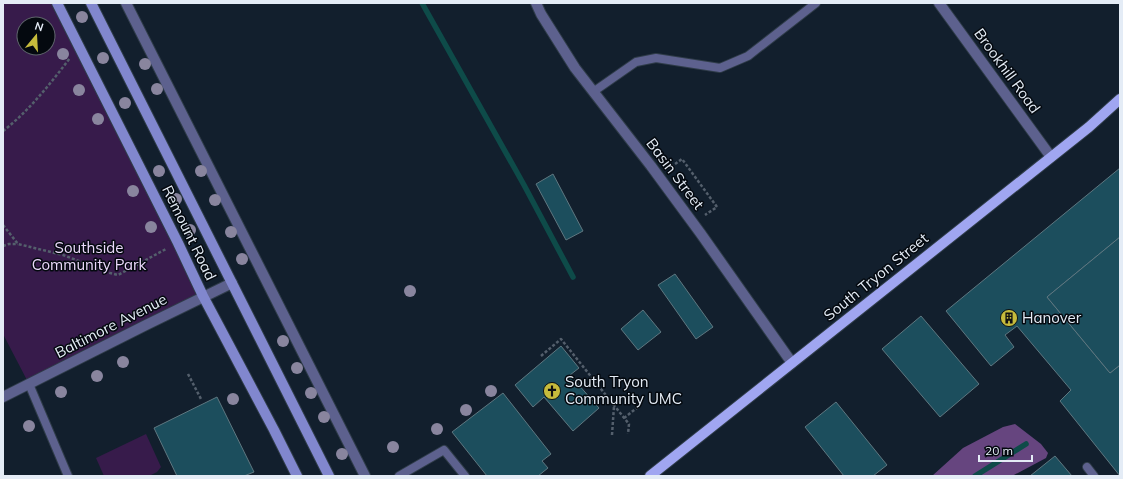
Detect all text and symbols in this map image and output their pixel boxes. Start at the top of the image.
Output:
north arrow [16,16,56,56]
text: N [33,19,45,34]
street label: Brookhill Road [970,24,1045,117]
street label: Basin Street [642,134,708,213]
street label: Remount Road [158,182,221,283]
street label: South Tryon Street [820,229,932,325]
park label: Southside Community Park [32,238,146,274]
street label: Baltimore Avenue [52,289,170,362]
building icon: Hanover [999,308,1019,328]
place label: Hanover [1022,308,1082,327]
place label: South Tryon Community UMC [565,372,682,408]
church icon: South Tryon Community UMC [542,381,562,401]
scale bar [979,437,1032,463]
text: 20 m [985,443,1013,458]

